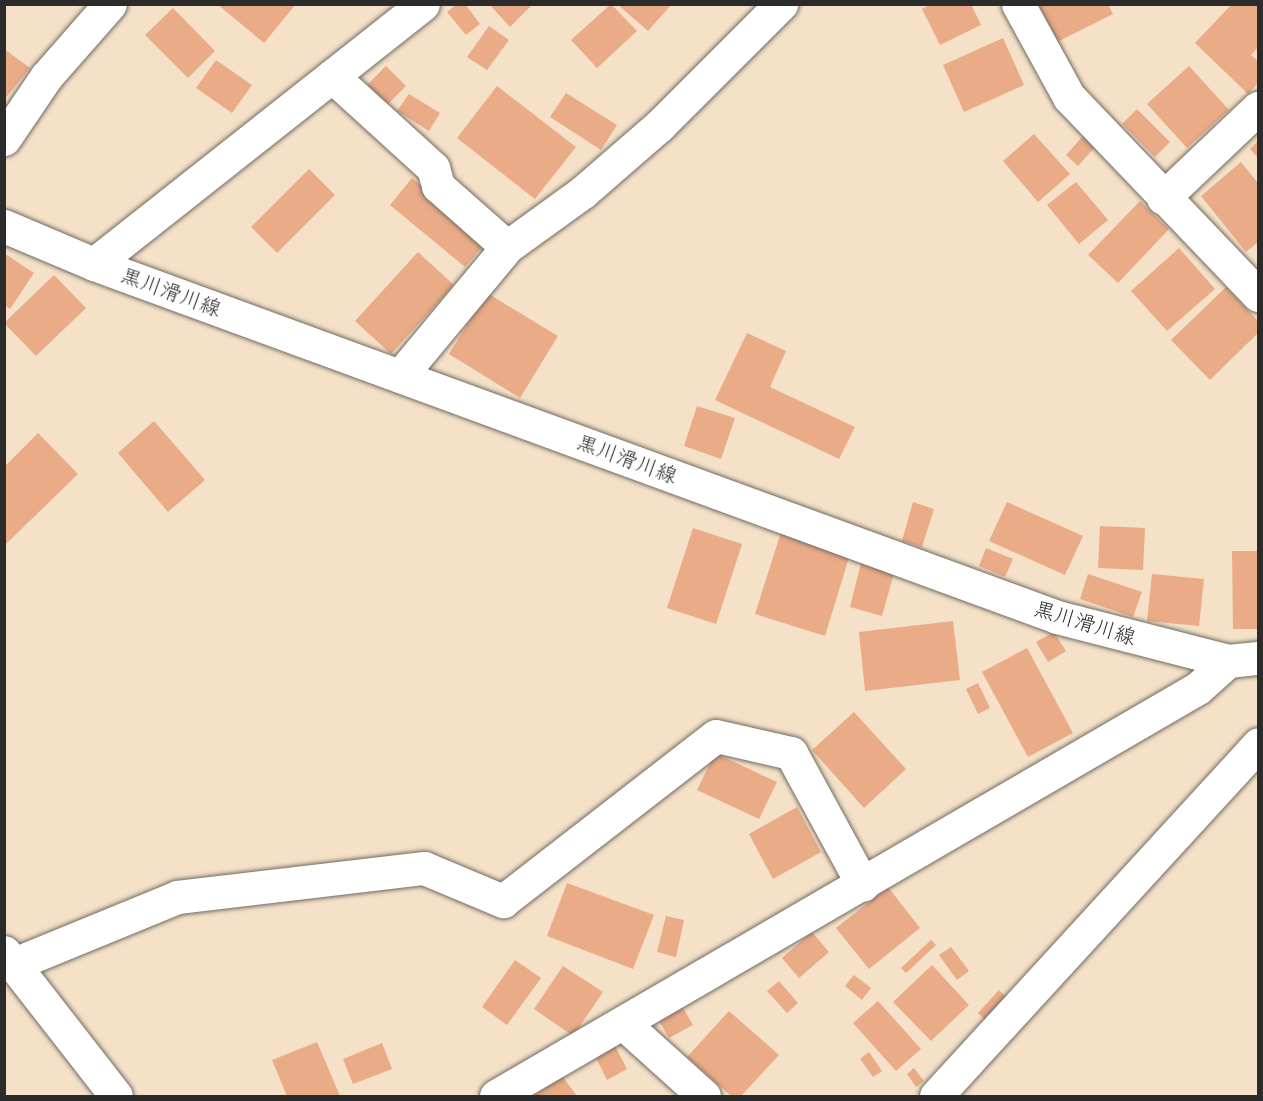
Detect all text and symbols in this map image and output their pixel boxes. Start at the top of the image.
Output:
street label: 黒川滑川線 [117,262,225,322]
street label: 黒川滑川線 [573,429,681,489]
street label: 黒川滑川線 [1031,596,1139,650]

